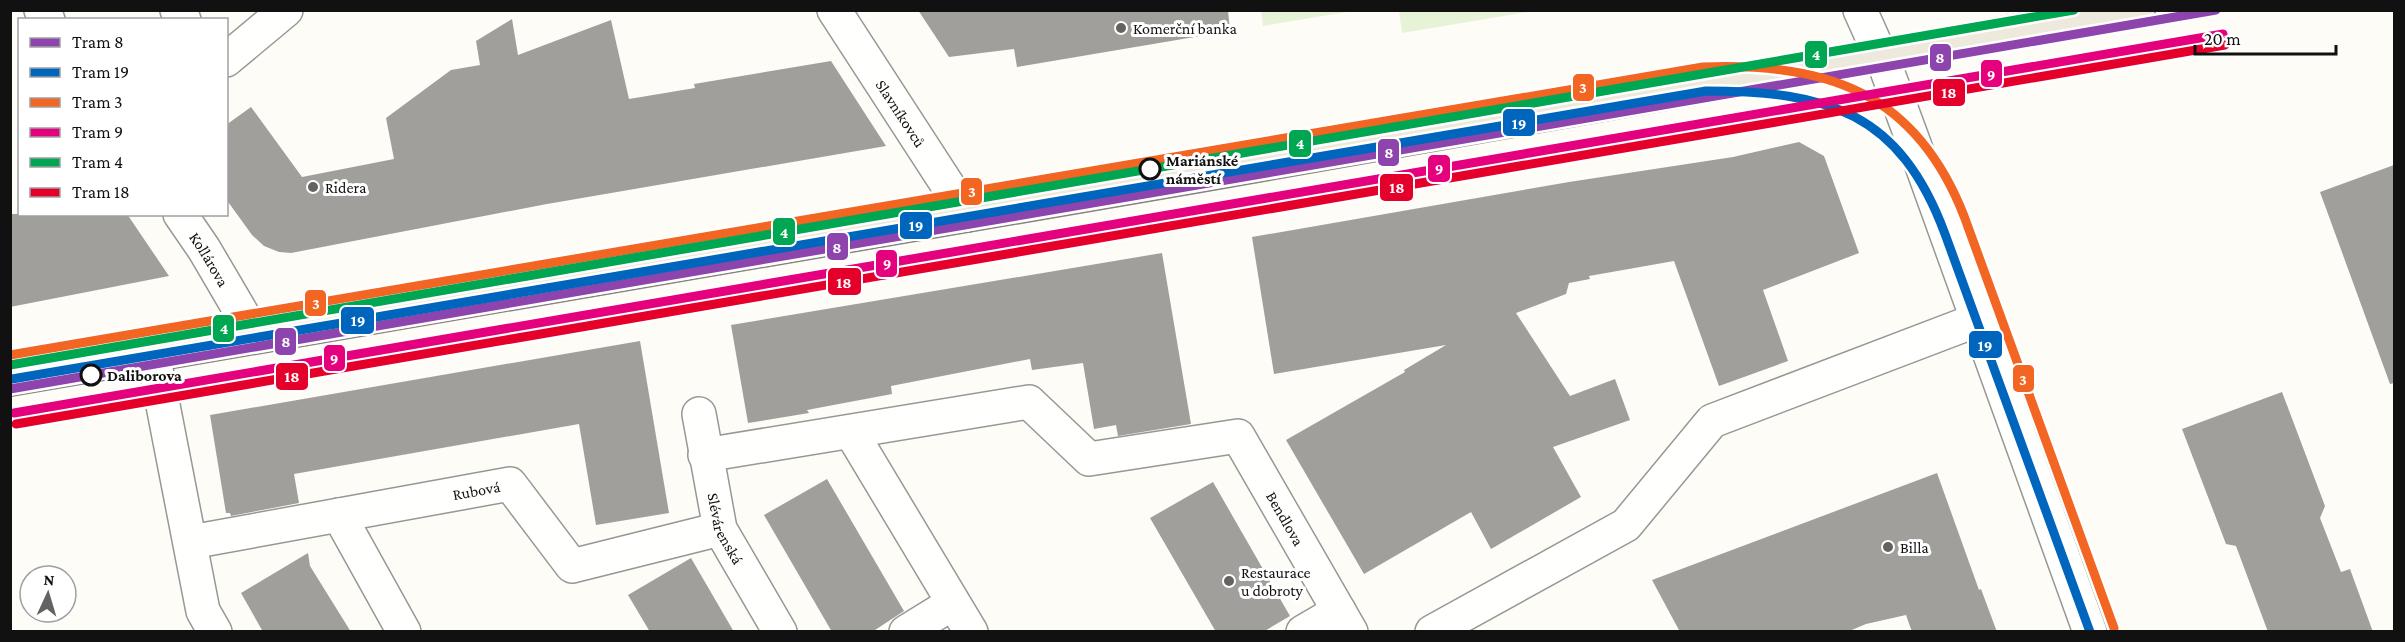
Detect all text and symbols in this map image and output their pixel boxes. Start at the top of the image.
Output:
legend [18,18,228,216]
scale bar [2195,18,2336,56]
place label: Komerční banka [1133,20,1237,37]
marker: Komerční banka [1114,21,1128,35]
text: 20 m [2204,29,2241,49]
text: Tram 8 [72,32,124,52]
line badge: 4 [1804,40,1828,69]
line badge: 8 [1929,43,1952,72]
text: 4 [1812,46,1821,63]
text: 8 [1935,49,1945,66]
line badge: 9 [1980,59,2003,88]
text: Tram 19 [72,62,129,82]
text: 9 [1987,66,1995,83]
line badge: 3 [1572,73,1595,102]
street label: Slavníkovců [872,77,929,151]
line badge: 18 [1932,78,1966,107]
text: 3 [1579,79,1587,96]
text: 18 [1941,84,1957,101]
text: Tram 3 [72,92,123,112]
line badge: 19 [1502,108,1536,137]
text: 19 [1512,115,1526,132]
text: Tram 9 [72,122,123,142]
line badge: 4 [1288,129,1312,158]
text: 4 [1296,135,1305,152]
line badge: 8 [1377,138,1400,167]
text: 8 [1384,144,1394,161]
text: Tram 4 [72,152,123,172]
place label: Mariánské náměstí [1166,152,1239,187]
line badge: 9 [1427,154,1451,183]
marker: Mariánské náměstí [1139,158,1161,180]
text: 9 [1435,160,1443,177]
line badge: 18 [1379,173,1414,202]
line badge: 3 [960,177,983,206]
place label: Ridera [325,179,367,196]
text: 18 [1389,179,1405,196]
marker: Ridera [306,180,320,194]
text: Tram 18 [72,182,130,202]
text: 3 [968,183,976,200]
line badge: 19 [899,211,933,240]
line badge: 4 [772,217,796,246]
text: 19 [909,217,923,234]
text: 4 [780,224,789,241]
street label: Kollárova [186,229,232,290]
line badge: 8 [826,232,849,261]
text: 8 [832,239,842,256]
line badge: 9 [875,249,898,278]
text: 9 [883,255,891,272]
line badge: 18 [827,267,862,296]
text: 18 [836,274,852,291]
line badge: 3 [304,289,327,317]
text: 3 [312,295,320,312]
line badge: 19 [340,306,375,335]
text: 19 [351,312,365,329]
line badge: 4 [212,314,235,343]
text: 4 [220,320,229,337]
line badge: 8 [274,327,297,356]
line badge: 19 [1968,330,2003,359]
text: 8 [281,333,291,350]
text: 19 [1978,337,1992,354]
line badge: 9 [323,344,346,372]
text: 9 [330,350,338,367]
line badge: 18 [275,362,309,391]
marker: Daliborova [80,364,102,386]
line badge: 3 [2012,364,2035,393]
place label: Daliborova [107,367,182,384]
text: 18 [284,368,300,385]
text: 3 [2019,371,2027,388]
street label: Rubová [451,478,502,503]
street label: Bendlova [1263,489,1308,549]
street label: Slévárenská [705,491,747,568]
place label: Billa [1900,539,1929,556]
marker: Billa [1881,540,1895,554]
north arrow [18,564,78,624]
place label: Restaurace u dobroty [1241,564,1310,600]
text: N [43,571,55,588]
marker: Restaurace u dobroty [1222,574,1236,588]

